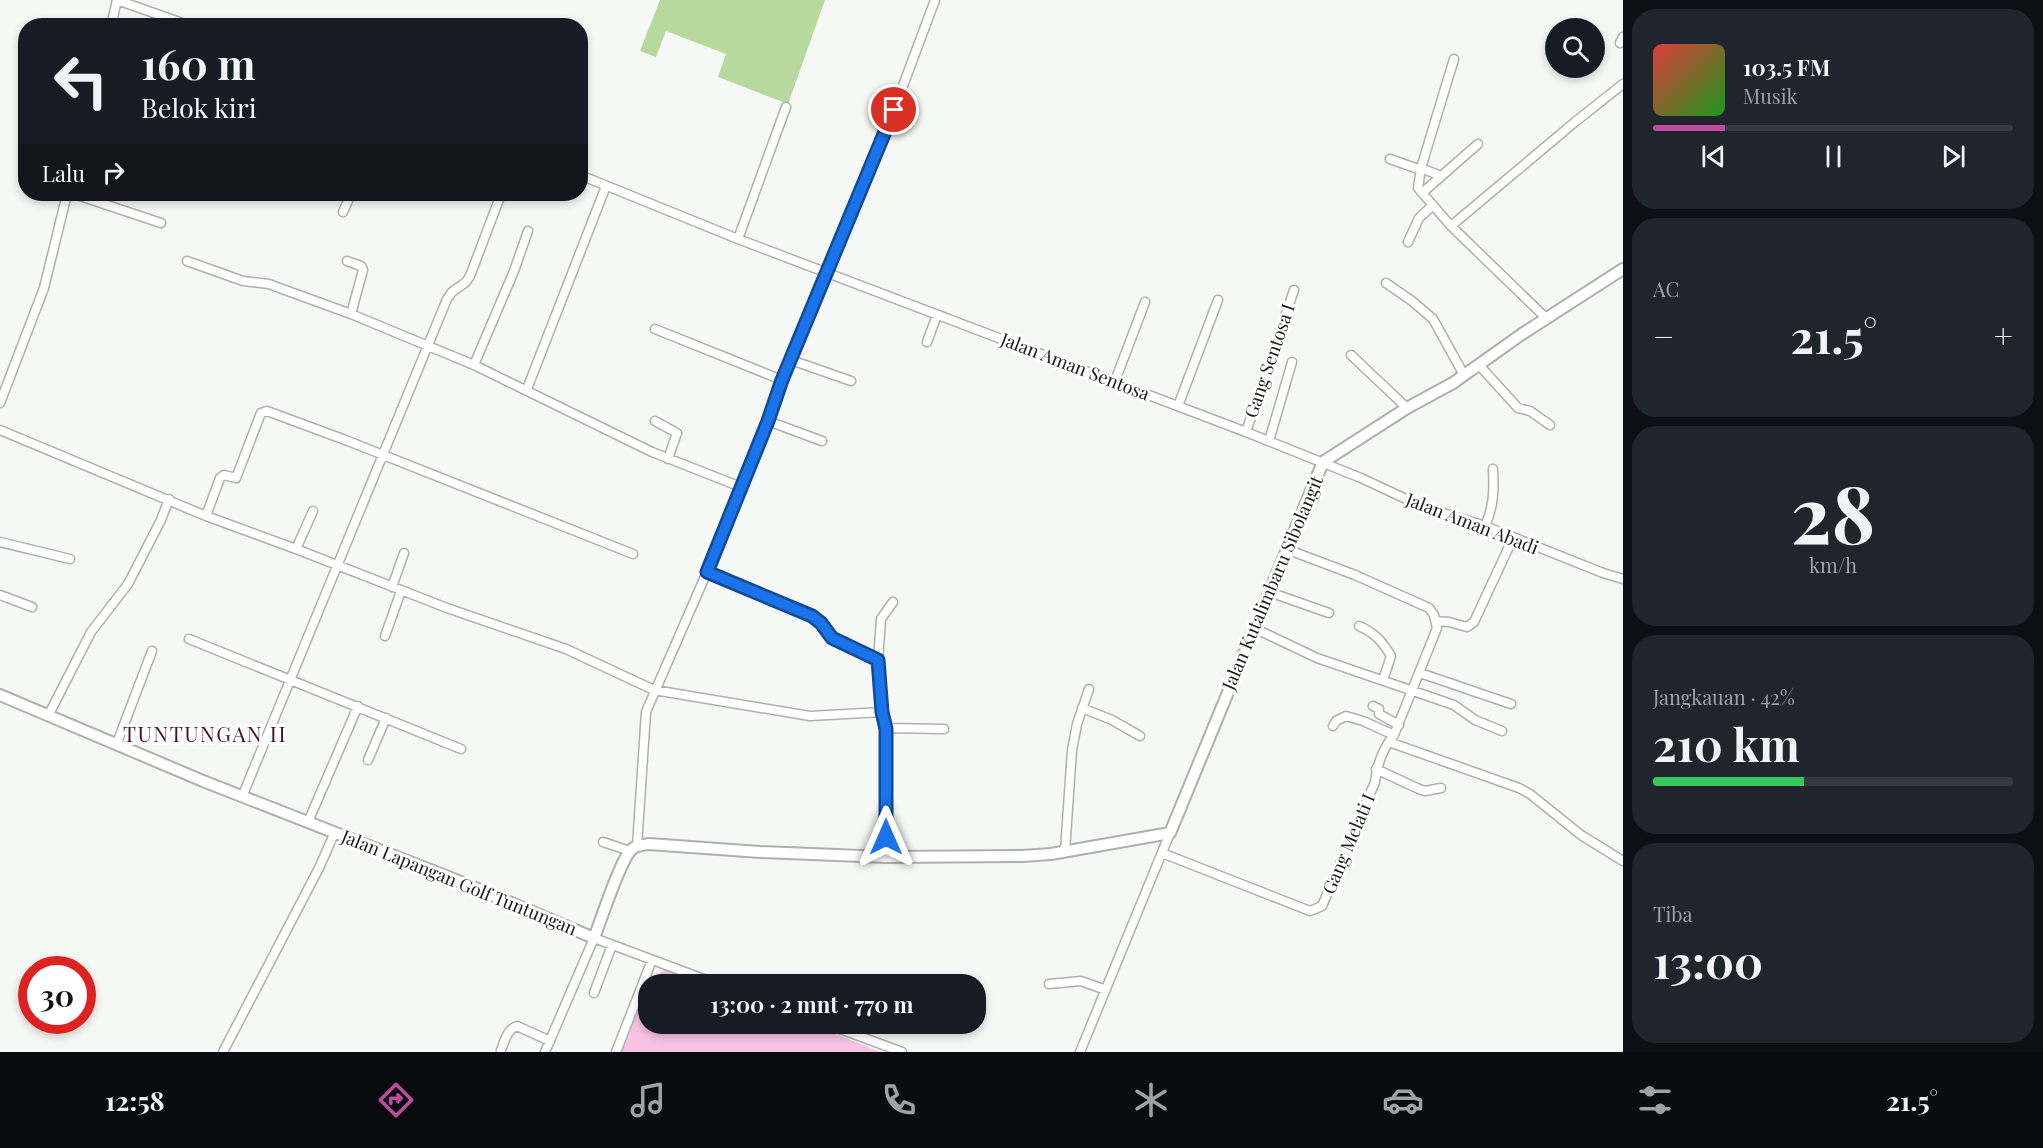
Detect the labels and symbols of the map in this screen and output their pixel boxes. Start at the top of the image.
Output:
pin [868,84,919,135]
street label: Gang Sentosa I [1238,300,1300,421]
street label: Jalan Aman Sentosa [997,326,1153,406]
street label: Jalan Kutalimbaru Sibolangit [1216,471,1328,694]
street label: Jalan Aman Abadi [1402,486,1542,559]
district label: TUNTUNGAN II [123,719,287,747]
street label: Gang Melati I [1316,790,1380,897]
position arrow [854,805,918,869]
street label: Jalan Lapangan Golf Tuntungan [337,823,581,940]
speed limit sign: 30 [18,956,96,1034]

